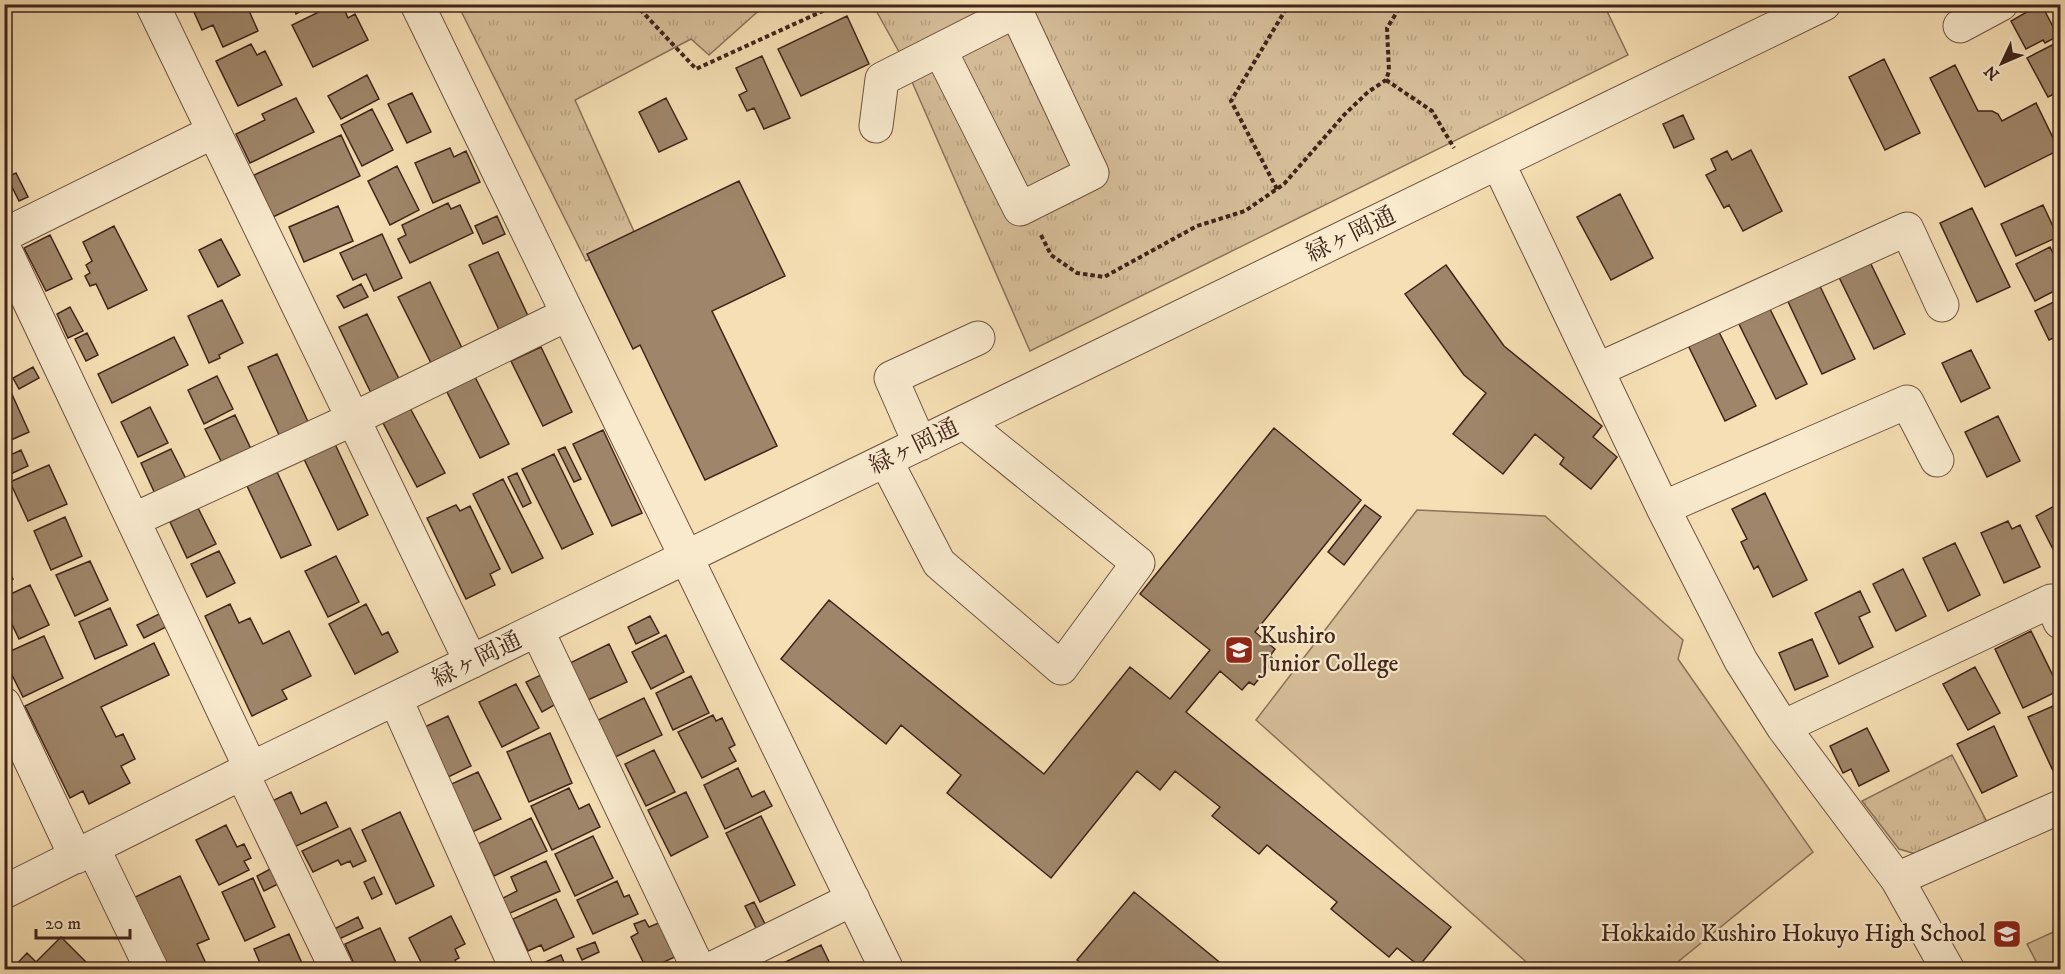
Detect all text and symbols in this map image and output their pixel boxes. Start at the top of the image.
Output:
north arrow [1972,33,2032,93]
text: N [1980,61,2004,84]
street label: 緑ヶ岡通 [1301,200,1401,270]
street label: 緑ヶ岡通 [864,412,964,482]
place label: Kushiro Junior College [1258,621,1399,679]
street label: 緑ヶ岡通 [427,625,527,695]
school or university icon: Kushiro Junior College [1223,634,1255,666]
scale bar [36,902,130,940]
text: 20 m [45,913,81,935]
school or university icon: Hokkaido Kushiro Hokuyo High School [1991,918,2023,950]
place label: Hokkaido Kushiro Hokuyo High School [1600,919,1987,949]

